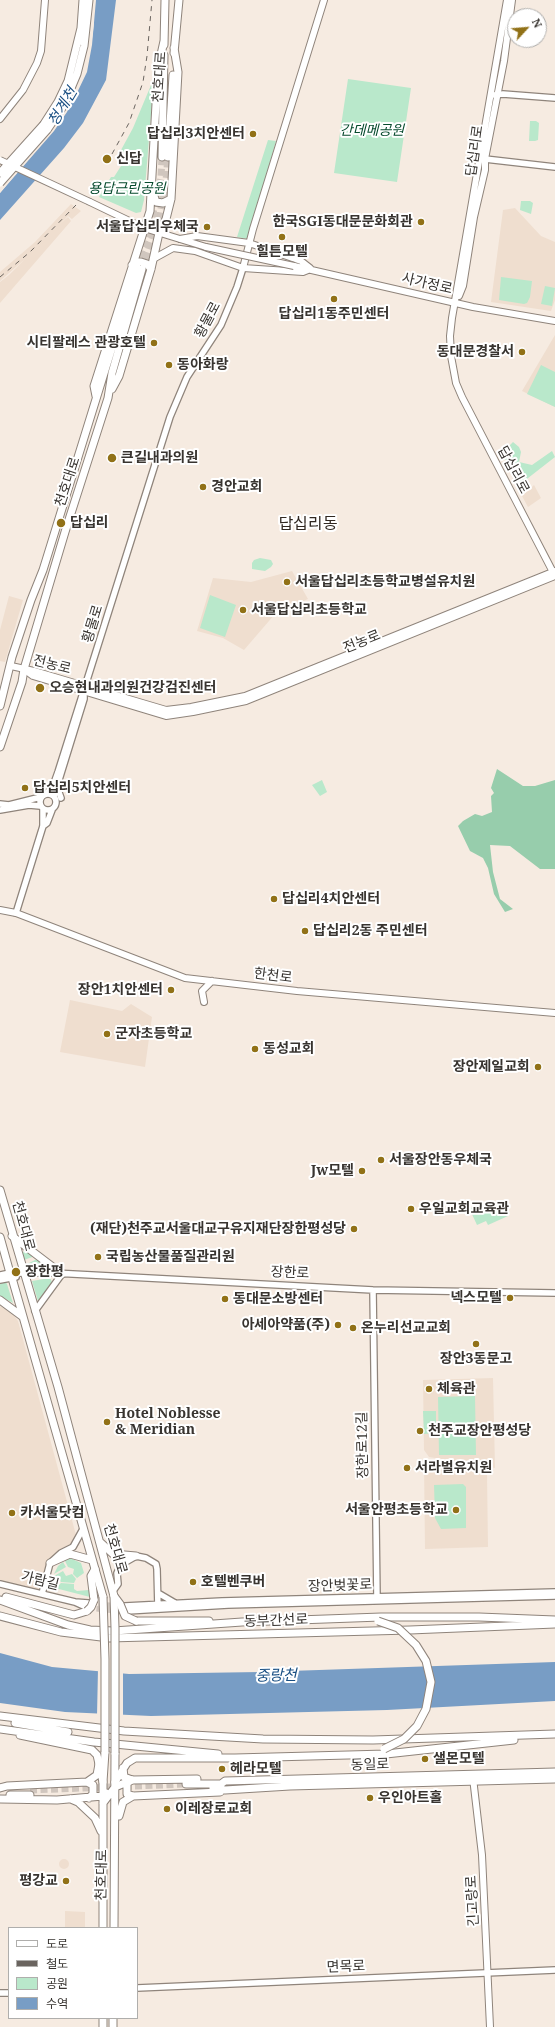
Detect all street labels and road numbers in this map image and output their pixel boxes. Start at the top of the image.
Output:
street label: 천호대로 [150,51,170,103]
street label: 답십리로 [463,124,487,178]
street label: 사가정로 [400,270,454,298]
street label: 황물로 [192,299,224,341]
street label: 답십리로 [493,443,533,497]
street label: 천호대로 [52,455,84,509]
street label: 황물로 [79,603,107,645]
street label: 전농로 [341,627,383,657]
street label: 전농로 [31,652,73,678]
street label: 한천로 [253,965,293,987]
street label: 천호대로 [8,1199,38,1253]
street label: 장한로 [270,1264,310,1282]
street label: 장한로12길 [354,1411,372,1479]
street label: 천호대로 [100,1522,130,1576]
street label: 가람길 [19,1568,61,1594]
street label: 장안벚꽃로 [308,1576,372,1596]
street label: 동부간선로 [244,1611,308,1631]
street label: 동일로 [350,1756,390,1774]
street label: 천호대로 [93,1849,111,1901]
street label: 긴고랑로 [463,1875,483,1927]
street label: 면목로 [326,1958,366,1976]

